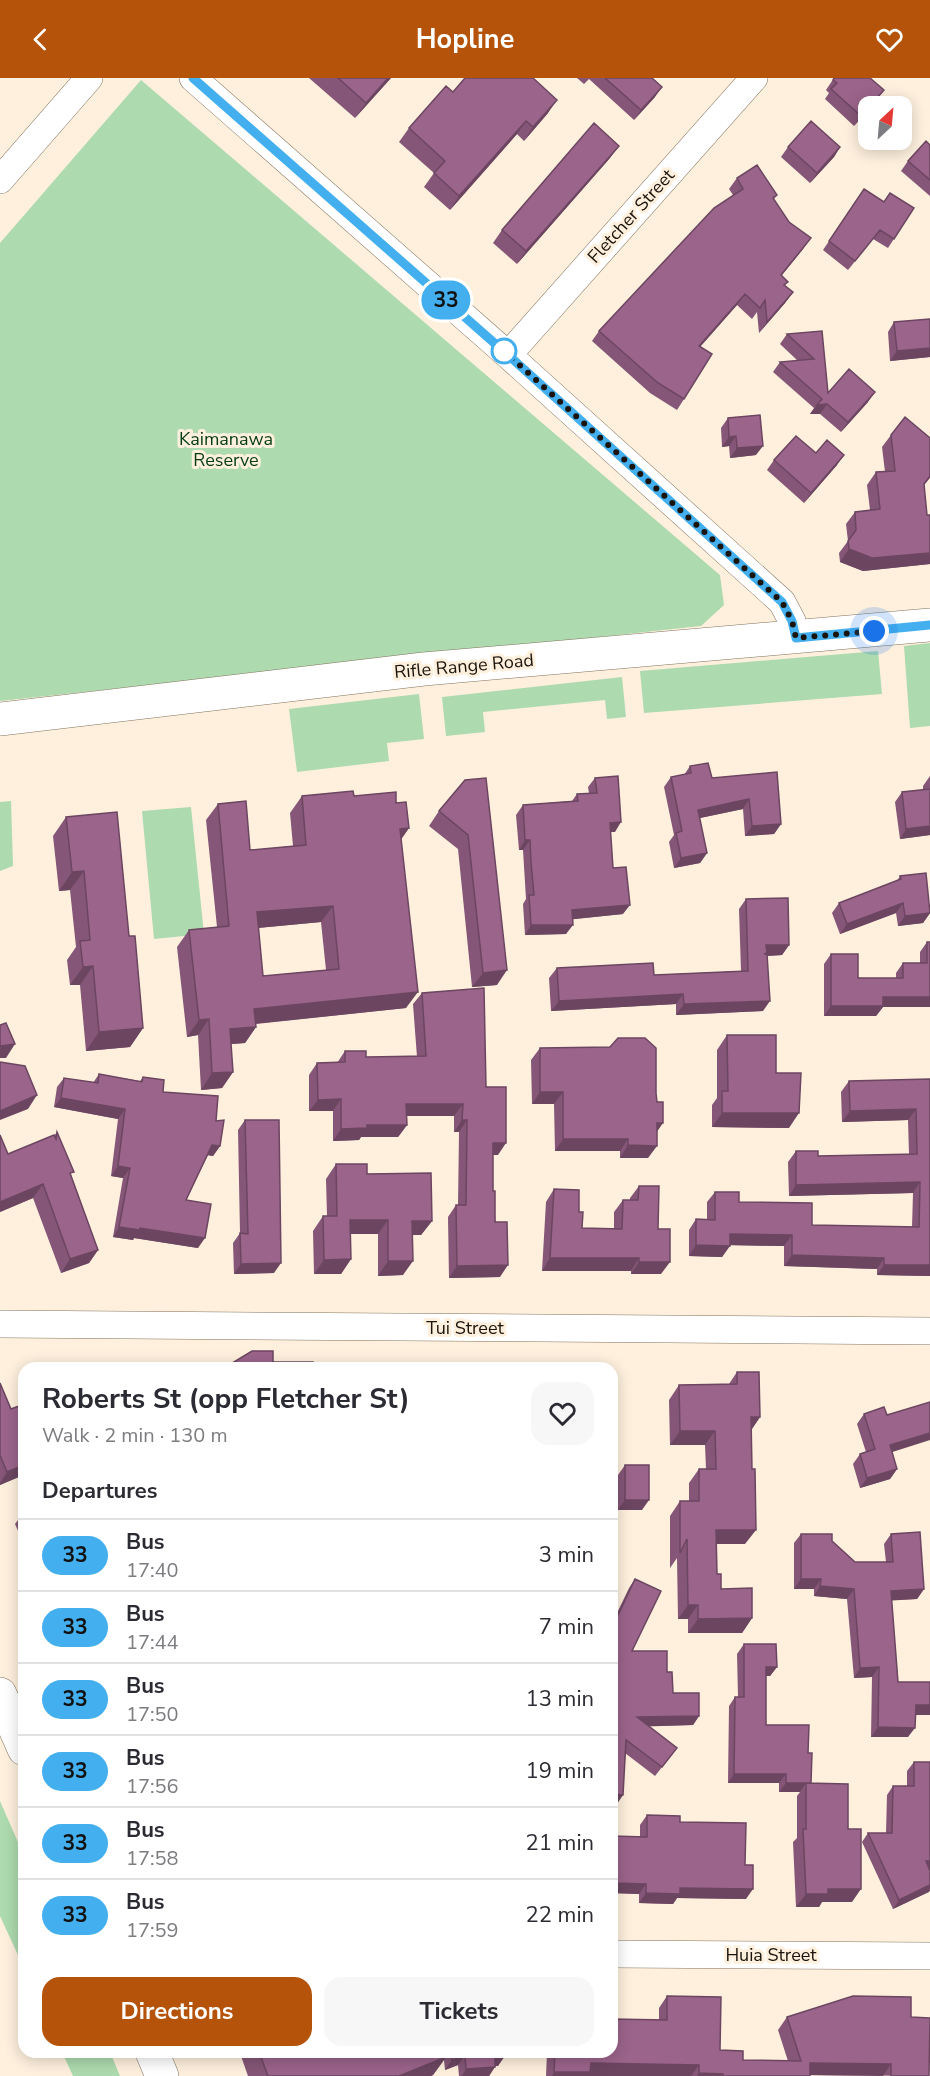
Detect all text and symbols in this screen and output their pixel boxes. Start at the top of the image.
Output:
text: Hopline [416,21,514,58]
icon: back [24,23,57,56]
icon: heart [873,23,906,56]
north arrow [858,96,912,150]
map controls [858,96,912,150]
street label: Fletcher Street [582,163,680,268]
line badge: 33 [419,280,473,320]
text: 33 [433,286,459,314]
unlabelled marker [491,338,517,364]
park label: Kaimanawa Reserve [179,427,273,472]
your location [859,616,889,646]
street label: Rifle Range Road [393,648,535,684]
street label: Tui Street [426,1316,504,1340]
text: Roberts St (opp Fletcher St) [42,1380,410,1418]
button: heart [531,1382,594,1445]
text: Walk · 2 min · 130 m [42,1422,228,1449]
text: Departures [42,1476,157,1506]
text: Bus [126,1527,165,1557]
text: 3 min [539,1540,594,1570]
text: 33 [62,1541,88,1569]
text: 17:40 [126,1557,179,1584]
text: Bus [126,1599,165,1629]
text: 7 min [539,1612,594,1642]
text: 33 [62,1613,88,1641]
text: 17:44 [126,1629,179,1656]
text: Bus [126,1671,165,1701]
text: 13 min [526,1684,594,1714]
text: 33 [62,1685,88,1713]
text: 17:50 [126,1701,179,1728]
text: Bus [126,1743,165,1773]
text: 19 min [526,1756,594,1786]
text: 33 [62,1757,88,1785]
text: 17:56 [126,1773,179,1800]
text: Bus [126,1815,165,1845]
text: 21 min [526,1828,594,1858]
text: 33 [62,1829,88,1857]
text: 17:58 [126,1845,179,1872]
text: Bus [126,1887,165,1917]
text: 22 min [526,1900,594,1930]
text: 33 [62,1901,88,1929]
text: 17:59 [126,1917,179,1944]
street label: Huia Street [725,1943,817,1967]
button: Directions [42,1977,312,2046]
button: Tickets [324,1977,594,2046]

